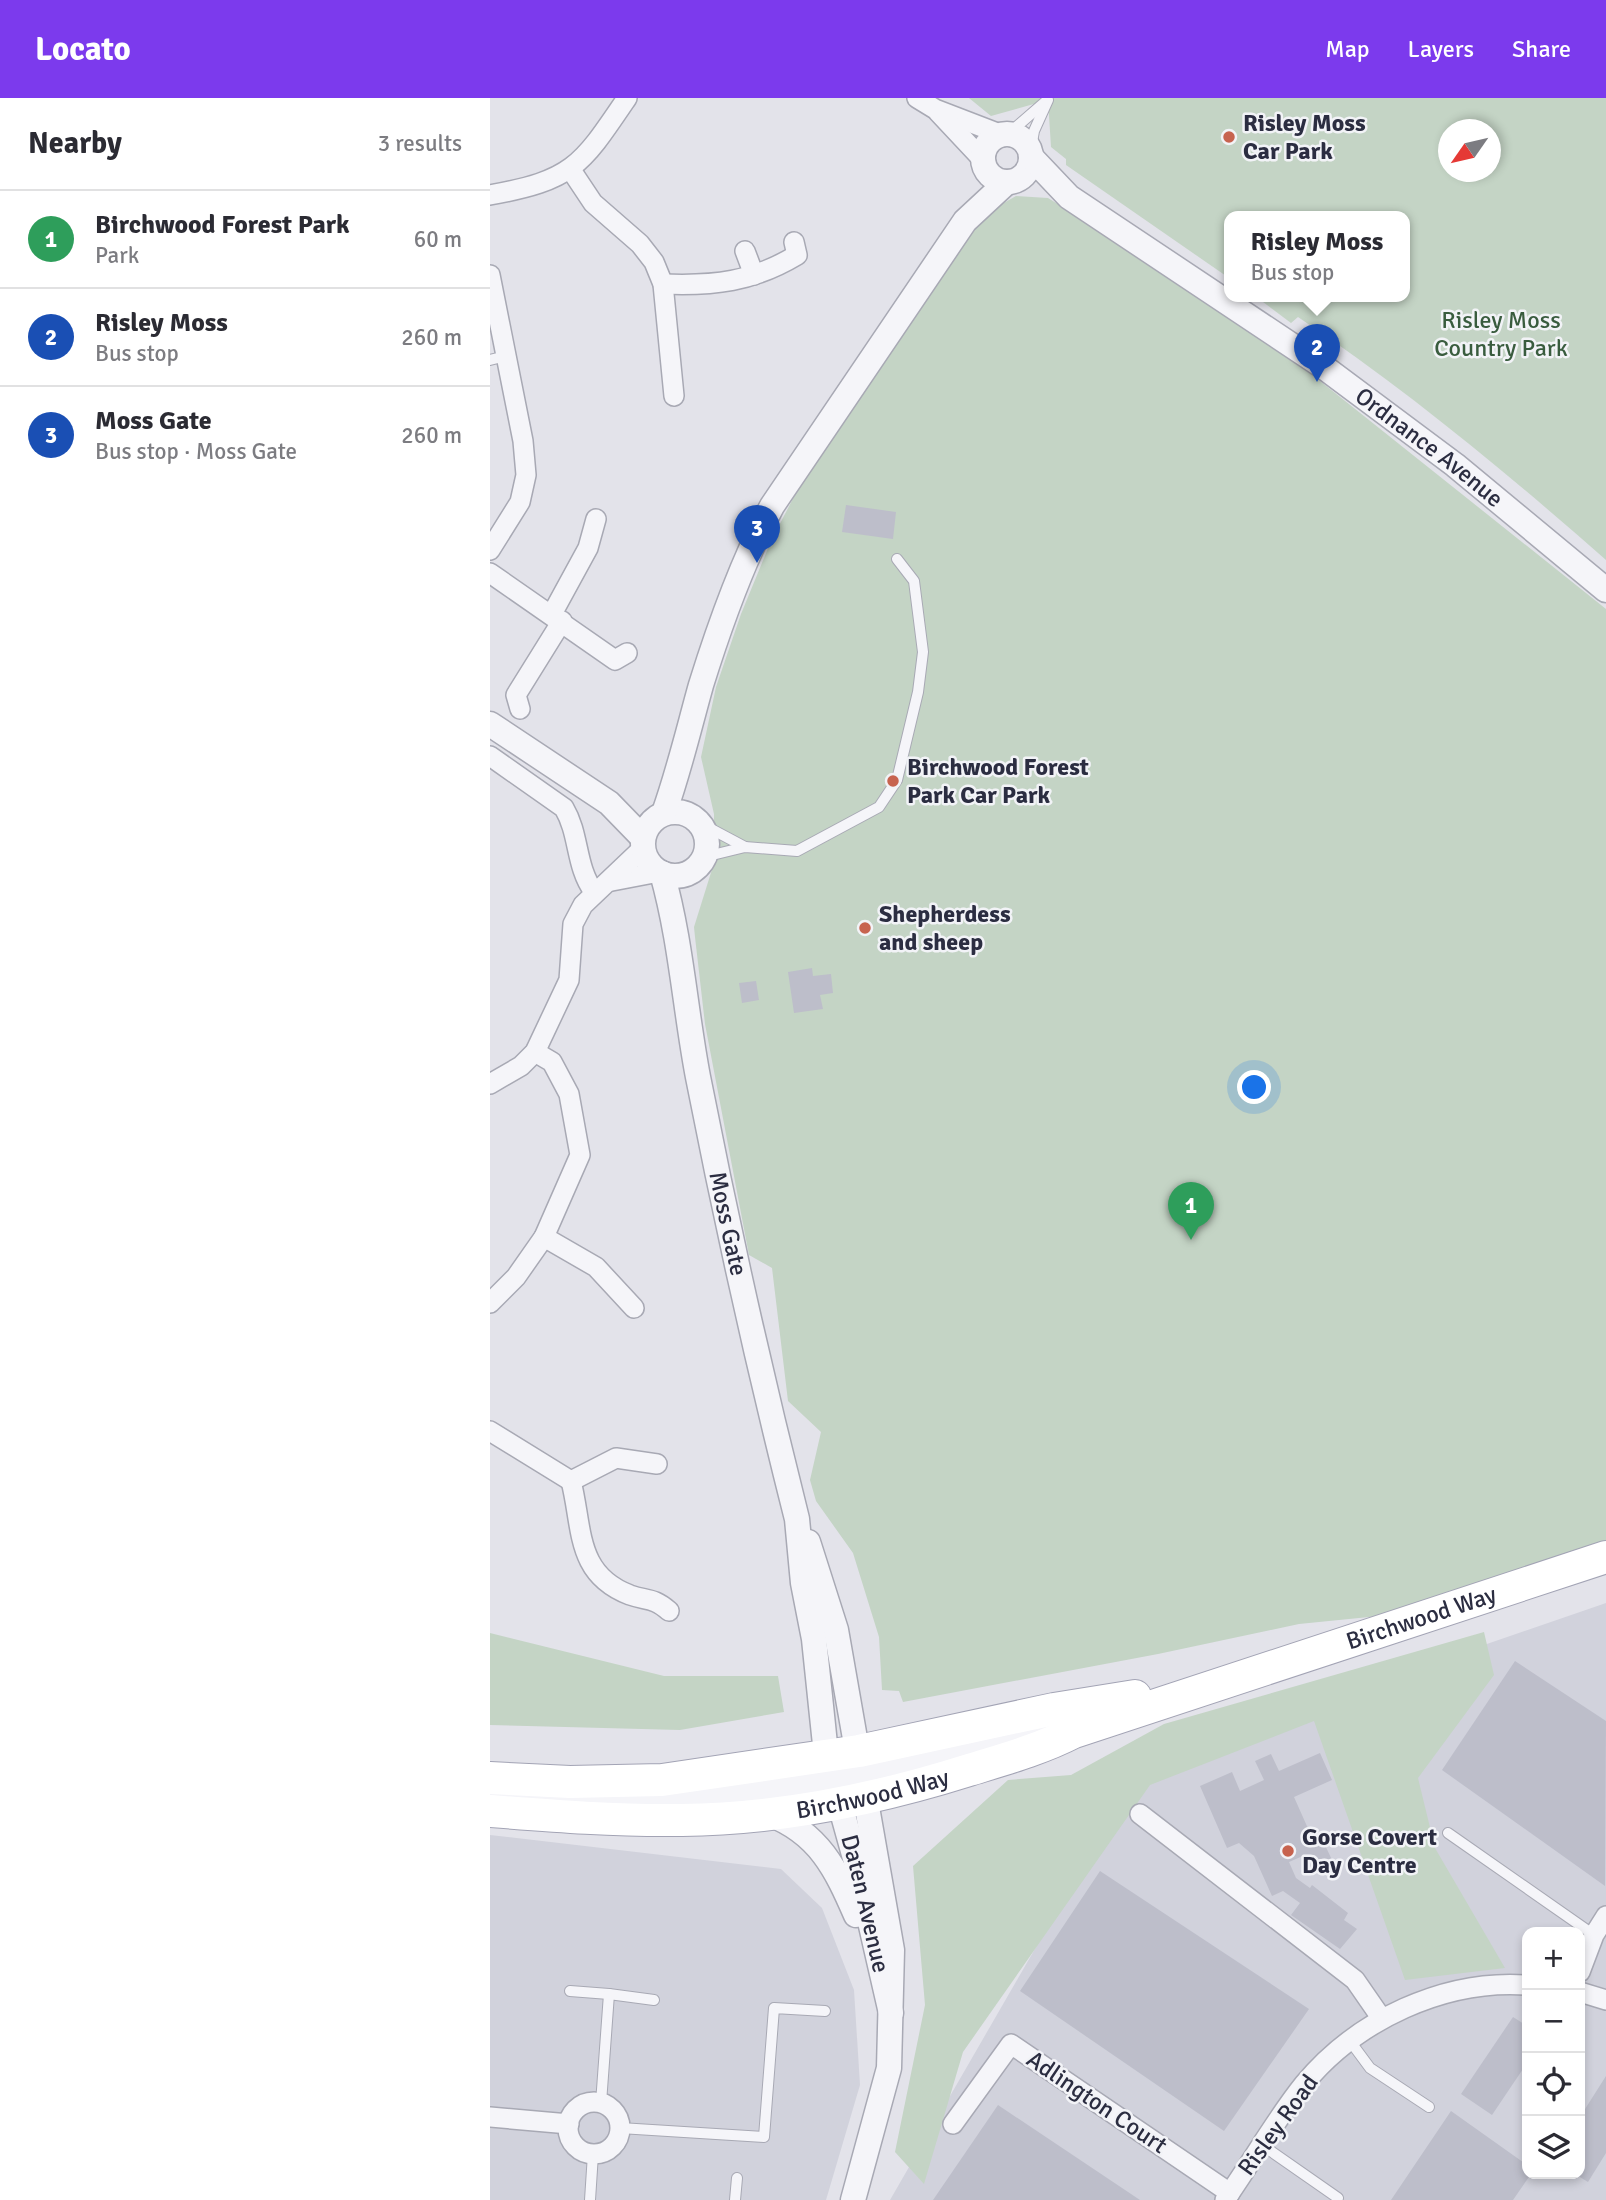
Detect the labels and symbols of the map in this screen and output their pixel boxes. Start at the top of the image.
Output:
place label: Risley Moss Car Park [1243,108,1366,166]
north arrow [1438,119,1501,182]
marker: Risley Moss Car Park [1221,129,1237,145]
park label: Risley Moss Country Park [1434,305,1568,363]
pin: 2 [1294,324,1340,382]
street label: Ordnance Avenue [1349,381,1509,514]
pin: 3 [734,505,780,563]
place label: Birchwood Forest Park Car Park [907,752,1089,810]
marker: Birchwood Forest Park Car Park [885,773,901,789]
place label: Shepherdess and sheep [879,899,1011,957]
marker: Shepherdess and sheep [857,920,873,936]
your location [1237,1070,1271,1104]
street label: Moss Gate [702,1169,754,1279]
pin: 1 [1168,1182,1214,1240]
street label: Birchwood Way [1342,1579,1500,1656]
street label: Birchwood Way [794,1762,953,1826]
place label: Gorse Covert Day Centre [1302,1822,1437,1880]
street label: Daten Avenue [834,1831,896,1976]
marker: Gorse Covert Day Centre [1280,1843,1296,1859]
street label: Adlington Court [1021,2044,1173,2160]
street label: Risley Road [1231,2069,1325,2181]

